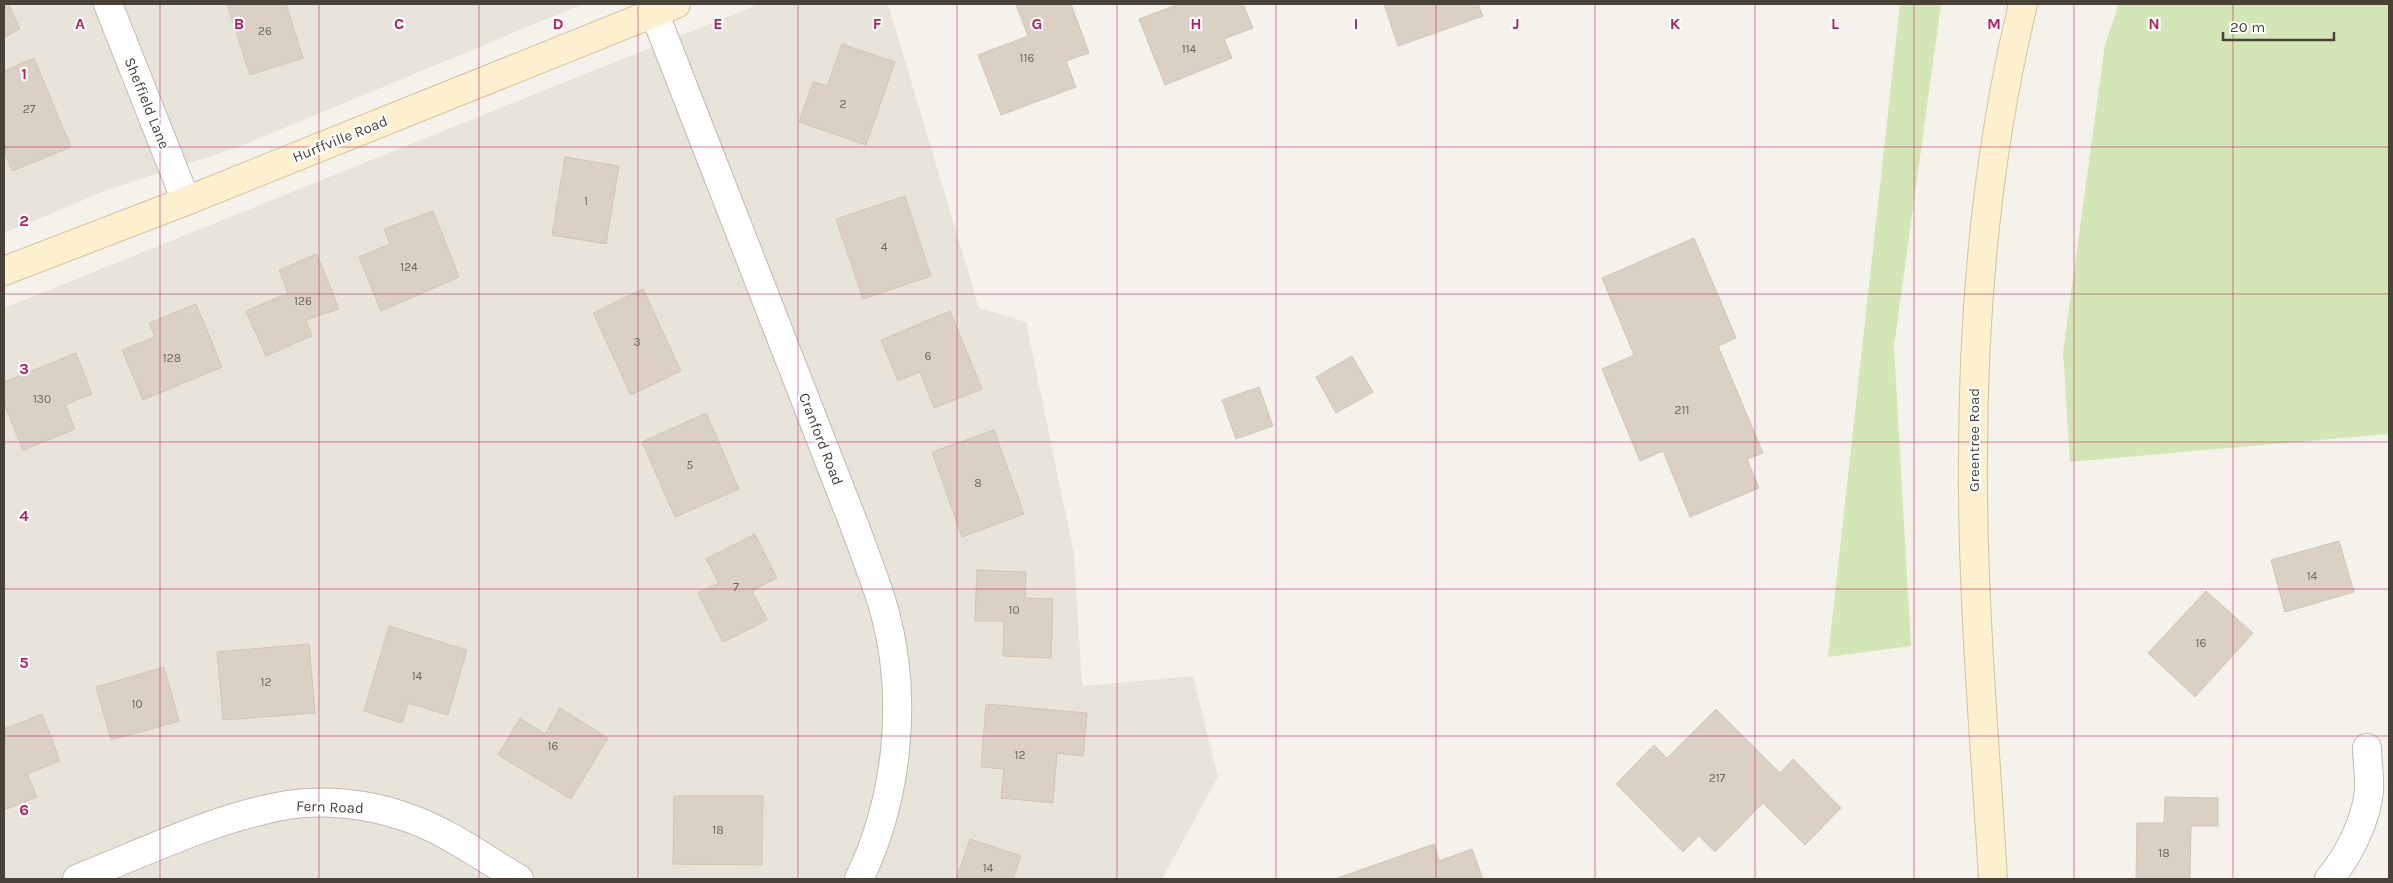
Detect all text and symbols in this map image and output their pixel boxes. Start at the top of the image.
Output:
scale bar [2223,10,2334,42]
text: A [75,14,85,33]
text: B [234,14,244,33]
text: C [394,14,404,33]
text: D [553,14,564,33]
text: E [713,14,723,33]
text: F [873,14,882,33]
text: G [1032,14,1042,33]
text: H [1190,14,1202,33]
text: I [1354,14,1358,33]
text: J [1512,14,1520,33]
text: K [1670,14,1681,33]
text: L [1831,14,1839,33]
text: M [1987,14,2001,33]
text: N [2148,14,2160,33]
text: 20 m [2230,18,2265,36]
house number: 26 [258,24,272,38]
house number: 114 [1182,42,1197,56]
house number: 116 [1020,51,1035,65]
street label: Sheffield Lane [120,55,174,151]
text: 1 [21,64,27,83]
house number: 2 [840,97,847,111]
house number: 27 [23,102,36,116]
street label: Hurffville Road [290,112,390,166]
house number: 1 [584,194,588,208]
text: 2 [19,211,29,230]
house number: 4 [881,240,888,254]
house number: 124 [400,260,418,274]
house number: 126 [294,294,312,308]
house number: 3 [633,335,641,349]
house number: 6 [925,349,932,363]
house number: 128 [163,351,181,365]
text: 3 [19,359,29,378]
street label: Greentree Road [1965,388,1983,492]
street label: Cranford Road [795,390,847,488]
house number: 130 [33,392,51,406]
house number: 211 [1675,403,1689,417]
house number: 5 [687,458,694,472]
house number: 8 [974,476,982,490]
text: 4 [19,506,29,525]
house number: 14 [2307,569,2318,583]
house number: 7 [733,580,739,594]
house number: 10 [1008,603,1020,617]
house number: 16 [2196,636,2207,650]
text: 5 [19,653,29,672]
house number: 14 [412,669,423,683]
house number: 12 [261,675,272,689]
house number: 10 [131,697,143,711]
house number: 16 [548,739,559,753]
house number: 12 [1015,748,1026,762]
house number: 217 [1709,771,1726,785]
street label: Fern Road [296,797,364,817]
text: 6 [19,800,29,819]
house number: 18 [712,823,724,837]
house number: 18 [2158,846,2170,860]
house number: 14 [983,861,994,875]

